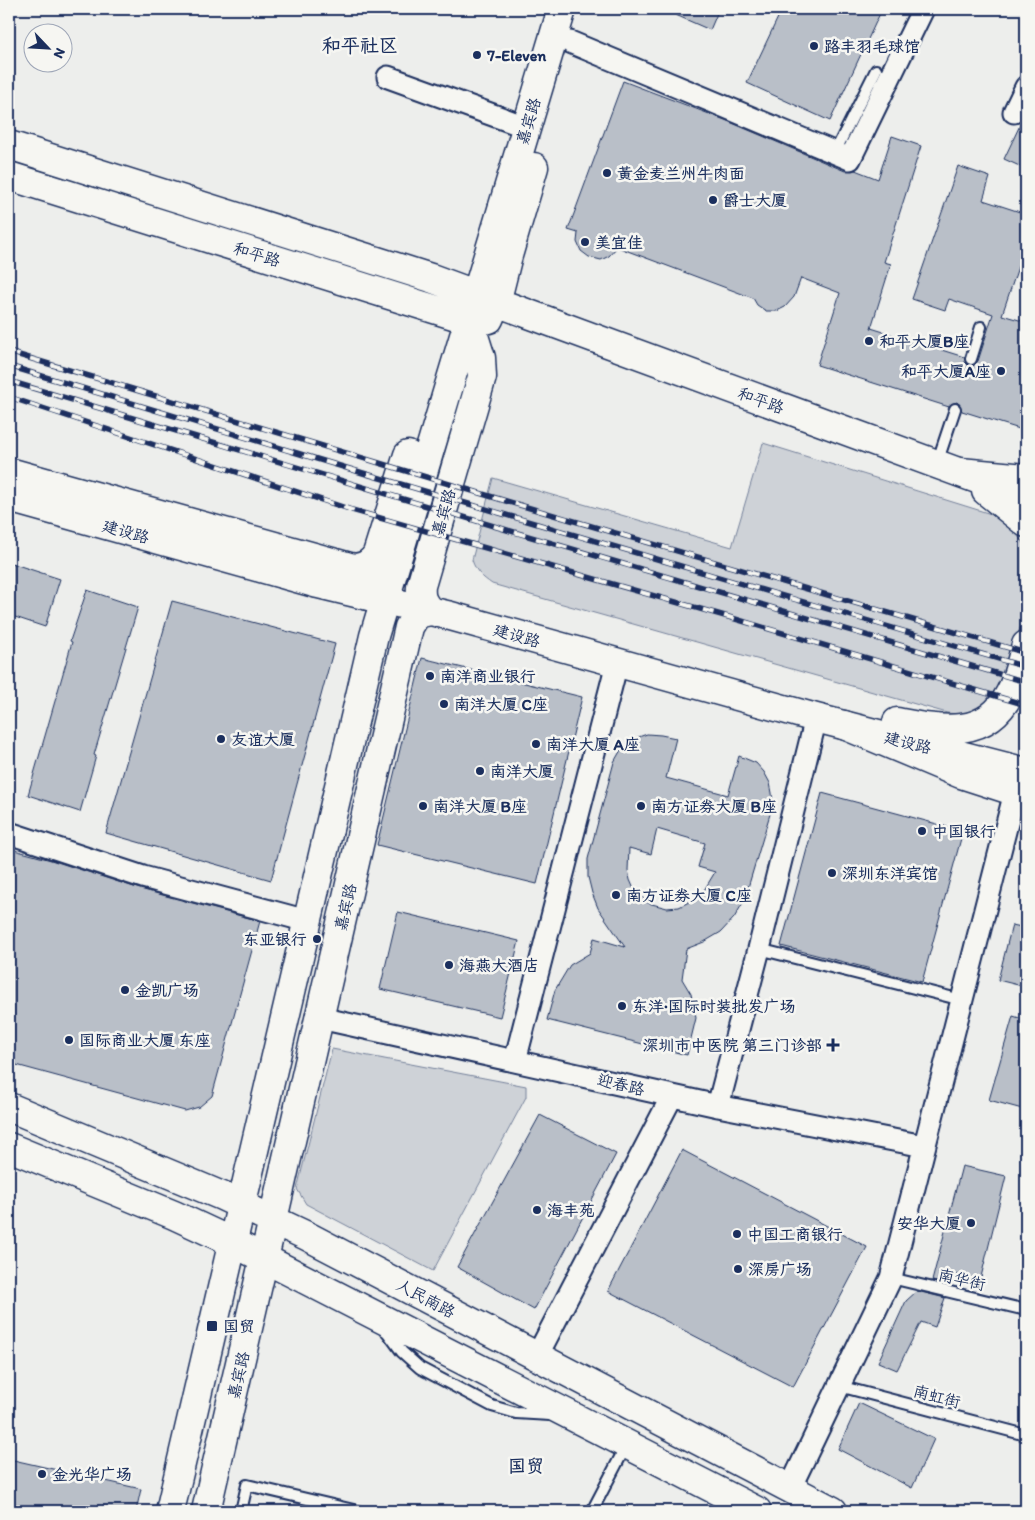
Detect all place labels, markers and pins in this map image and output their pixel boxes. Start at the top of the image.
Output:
place label: 路丰羽毛球馆 [824,37,920,56]
marker: 路丰羽毛球馆 [808,40,820,52]
place label: 7-Eleven [486,46,547,65]
marker: 7-Eleven [471,49,483,61]
place label: 黄金麦兰州牛肉面 [617,164,745,183]
marker: 黄金麦兰州牛肉面 [601,167,613,179]
place label: 爵士大厦 [723,191,787,210]
marker: 爵士大厦 [707,194,719,206]
place label: 美宜佳 [595,233,643,252]
marker: 美宜佳 [579,236,591,248]
place label: 和平大厦B座 [879,332,969,351]
marker: 和平大厦B座 [863,335,875,347]
place label: 和平大厦A座 [901,362,991,381]
marker: 和平大厦A座 [995,365,1007,377]
place label: 南洋商业银行 [440,667,536,686]
marker: 南洋商业银行 [424,670,436,682]
place label: 南洋大厦 C座 [454,695,548,714]
marker: 南洋大厦 C座 [438,698,450,710]
place label: 友谊大厦 [231,730,295,749]
marker: 友谊大厦 [215,733,227,745]
place label: 南洋大厦 A座 [546,735,640,754]
marker: 南洋大厦 A座 [530,738,542,750]
place label: 南洋大厦 [490,762,554,781]
marker: 南洋大厦 [474,765,486,777]
place label: 南洋大厦 B座 [433,797,527,816]
place label: 南方证券大厦 B座 [651,797,777,816]
marker: 南洋大厦 B座 [417,800,429,812]
marker: 南方证券大厦 B座 [635,800,647,812]
place label: 中国银行 [932,822,996,841]
marker: 中国银行 [916,825,928,837]
place label: 深圳东洋宾馆 [842,864,938,883]
marker: 深圳东洋宾馆 [826,867,838,879]
place label: 南方证券大厦 C座 [626,886,752,905]
marker: 南方证券大厦 C座 [610,889,622,901]
place label: 东亚银行 [243,930,307,949]
marker: 东亚银行 [311,933,323,945]
place label: 海燕大酒店 [459,956,539,975]
marker: 海燕大酒店 [443,959,455,971]
place label: 金凯广场 [135,981,199,1000]
marker: 金凯广场 [119,984,131,996]
place label: 东洋·国际时装批发广场 [632,997,796,1016]
marker: 东洋·国际时装批发广场 [616,1000,628,1012]
place label: 国际商业大厦 东座 [79,1031,211,1050]
marker: 国际商业大厦 东座 [63,1034,75,1046]
place label: 深圳市中医院 第三门诊部 [642,1036,822,1055]
marker: 深圳市中医院 第三门诊部 [826,1038,840,1052]
place label: 海丰苑 [547,1201,595,1220]
marker: 海丰苑 [531,1204,543,1216]
place label: 安华大厦 [897,1214,961,1233]
marker: 安华大厦 [965,1217,977,1229]
place label: 中国工商银行 [747,1225,843,1244]
marker: 中国工商银行 [731,1228,743,1240]
place label: 深房广场 [748,1260,812,1279]
marker: 深房广场 [732,1263,744,1275]
place label: 国贸 [223,1317,255,1336]
marker: 国贸 [205,1319,219,1333]
place label: 金光华广场 [52,1465,132,1484]
marker: 金光华广场 [36,1468,48,1480]

